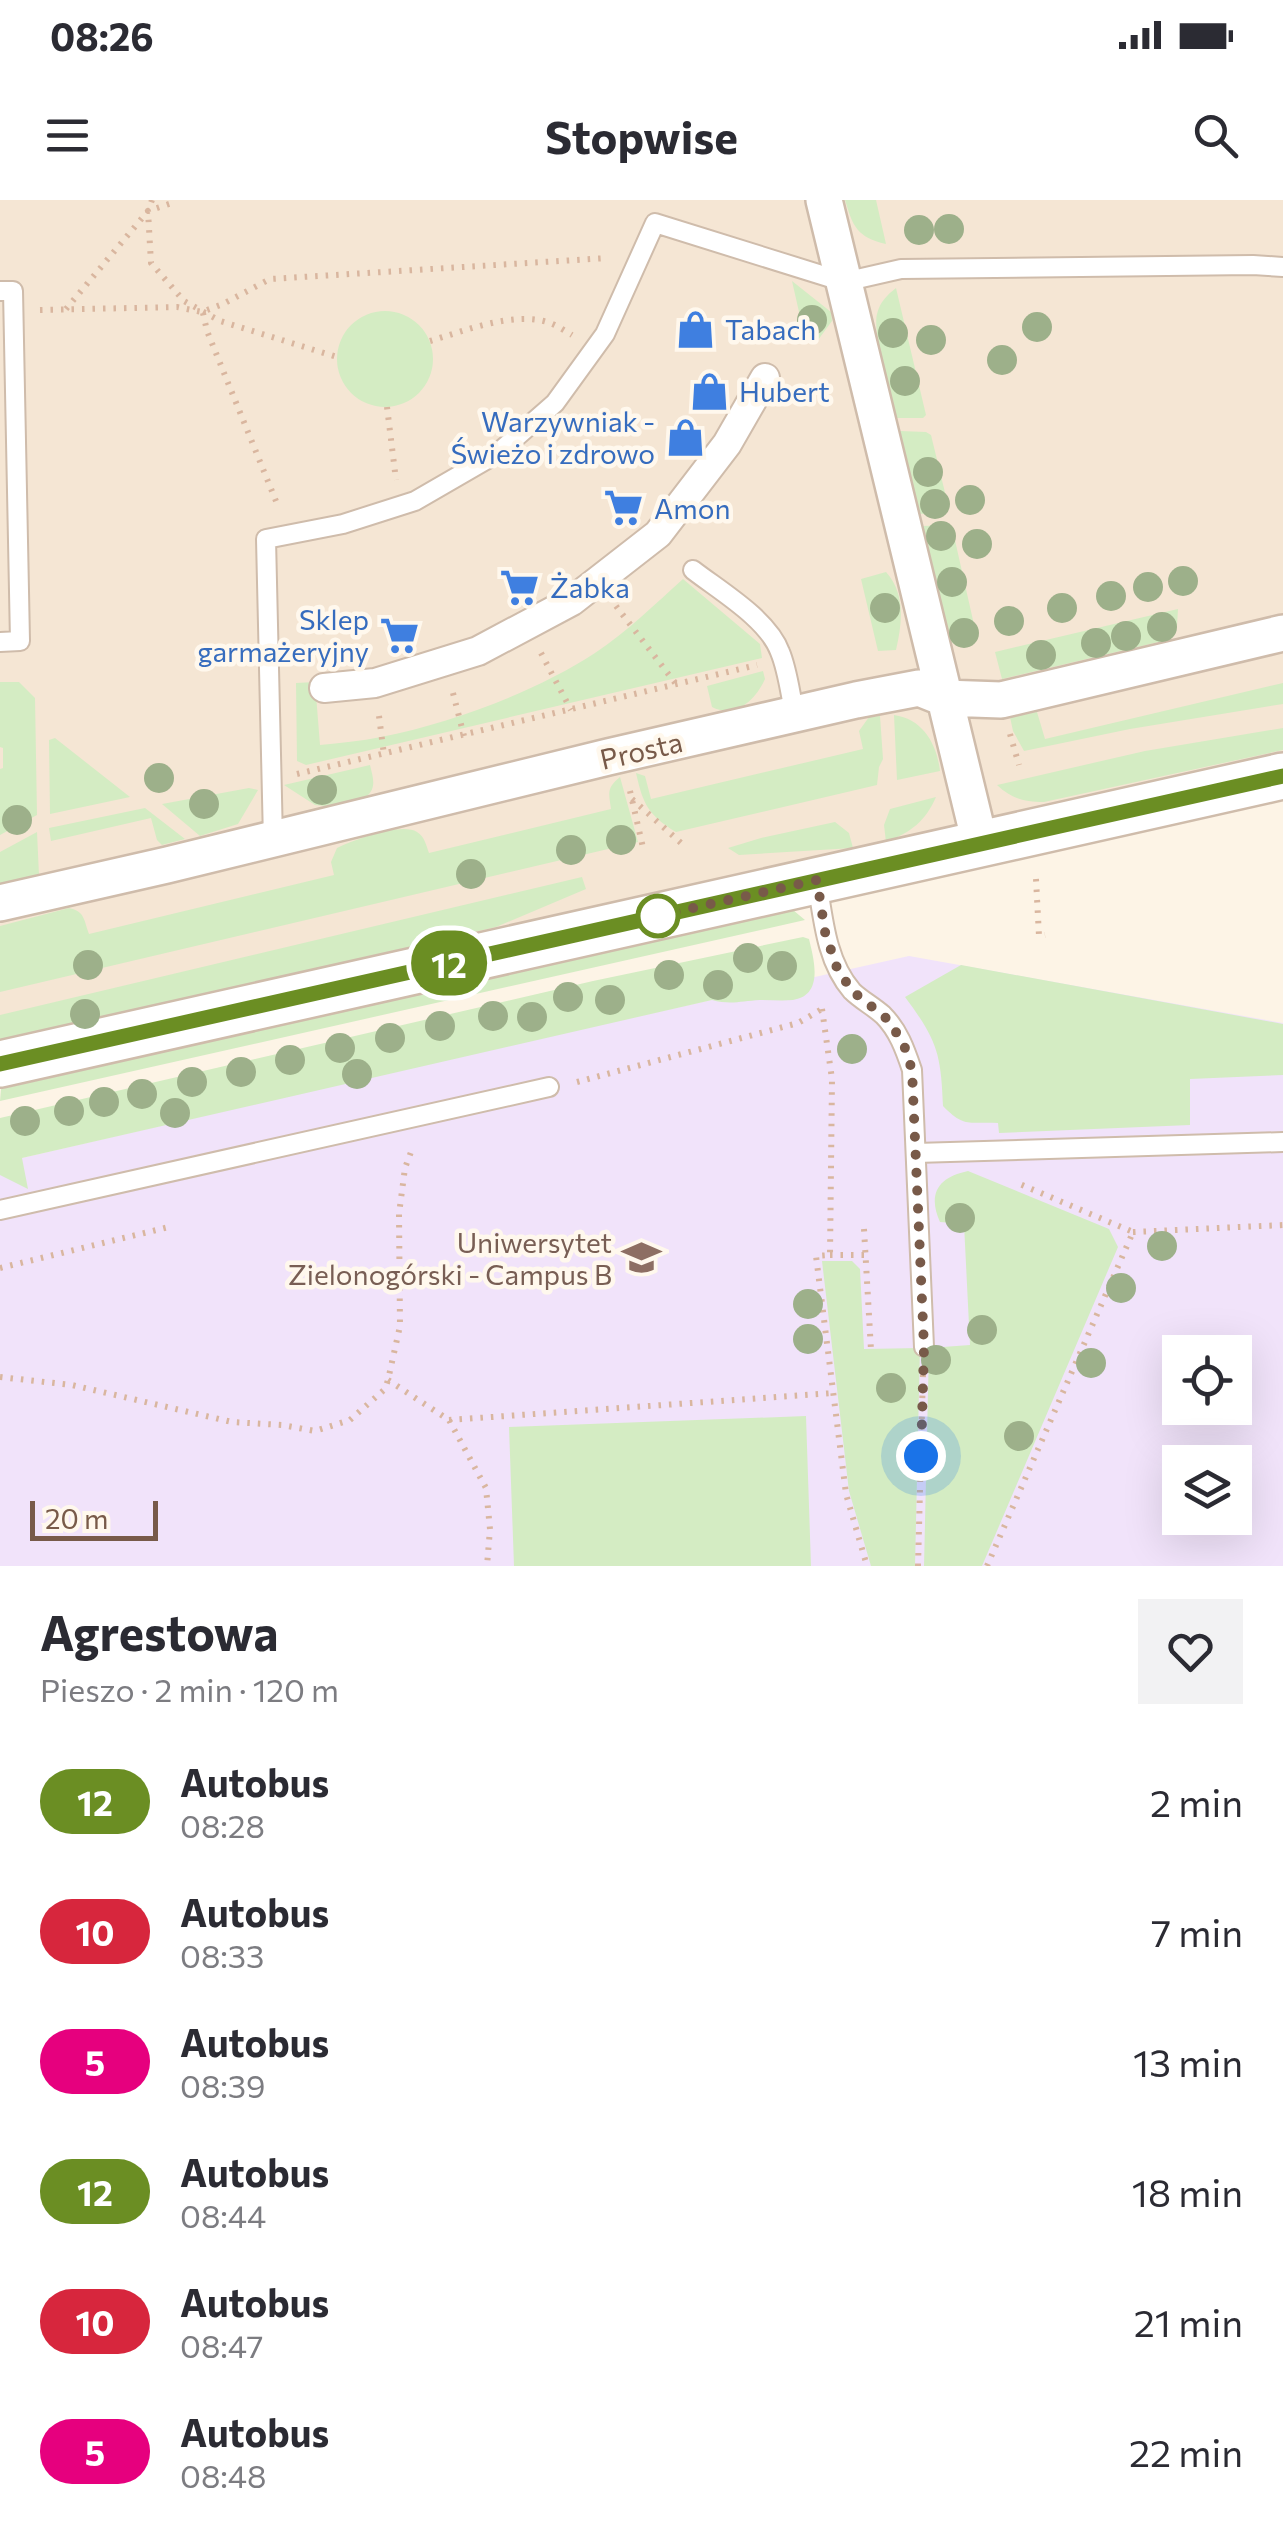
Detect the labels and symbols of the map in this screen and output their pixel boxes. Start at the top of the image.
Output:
shop icon: Tabach [674,308,716,350]
place label: Tabach [725,312,816,346]
shop icon: Hubert [688,370,730,412]
place label: Hubert [739,374,830,408]
place label: Warzywniak - Świeżo i zdrowo [451,404,655,470]
shop icon: Warzywniak - Świeżo i zdrowo [664,416,706,458]
supermarket icon: Amon [603,487,645,529]
place label: Amon [654,491,731,525]
supermarket icon: Żabka [499,566,541,608]
place label: Żabka [550,570,630,604]
place label: Sklep garmażeryjny [197,602,369,668]
supermarket icon: Sklep garmażeryjny [378,614,420,656]
street label: Prosta [596,724,686,776]
unlabelled marker [637,895,679,937]
line badge: 12 [404,930,494,996]
place label: Uniwersytet Zielonogórski - Campus B [288,1225,612,1291]
school or university icon: Uniwersytet Zielonogórski - Campus B [621,1237,663,1279]
your location [896,1431,946,1481]
scale bar [30,1496,158,1540]

